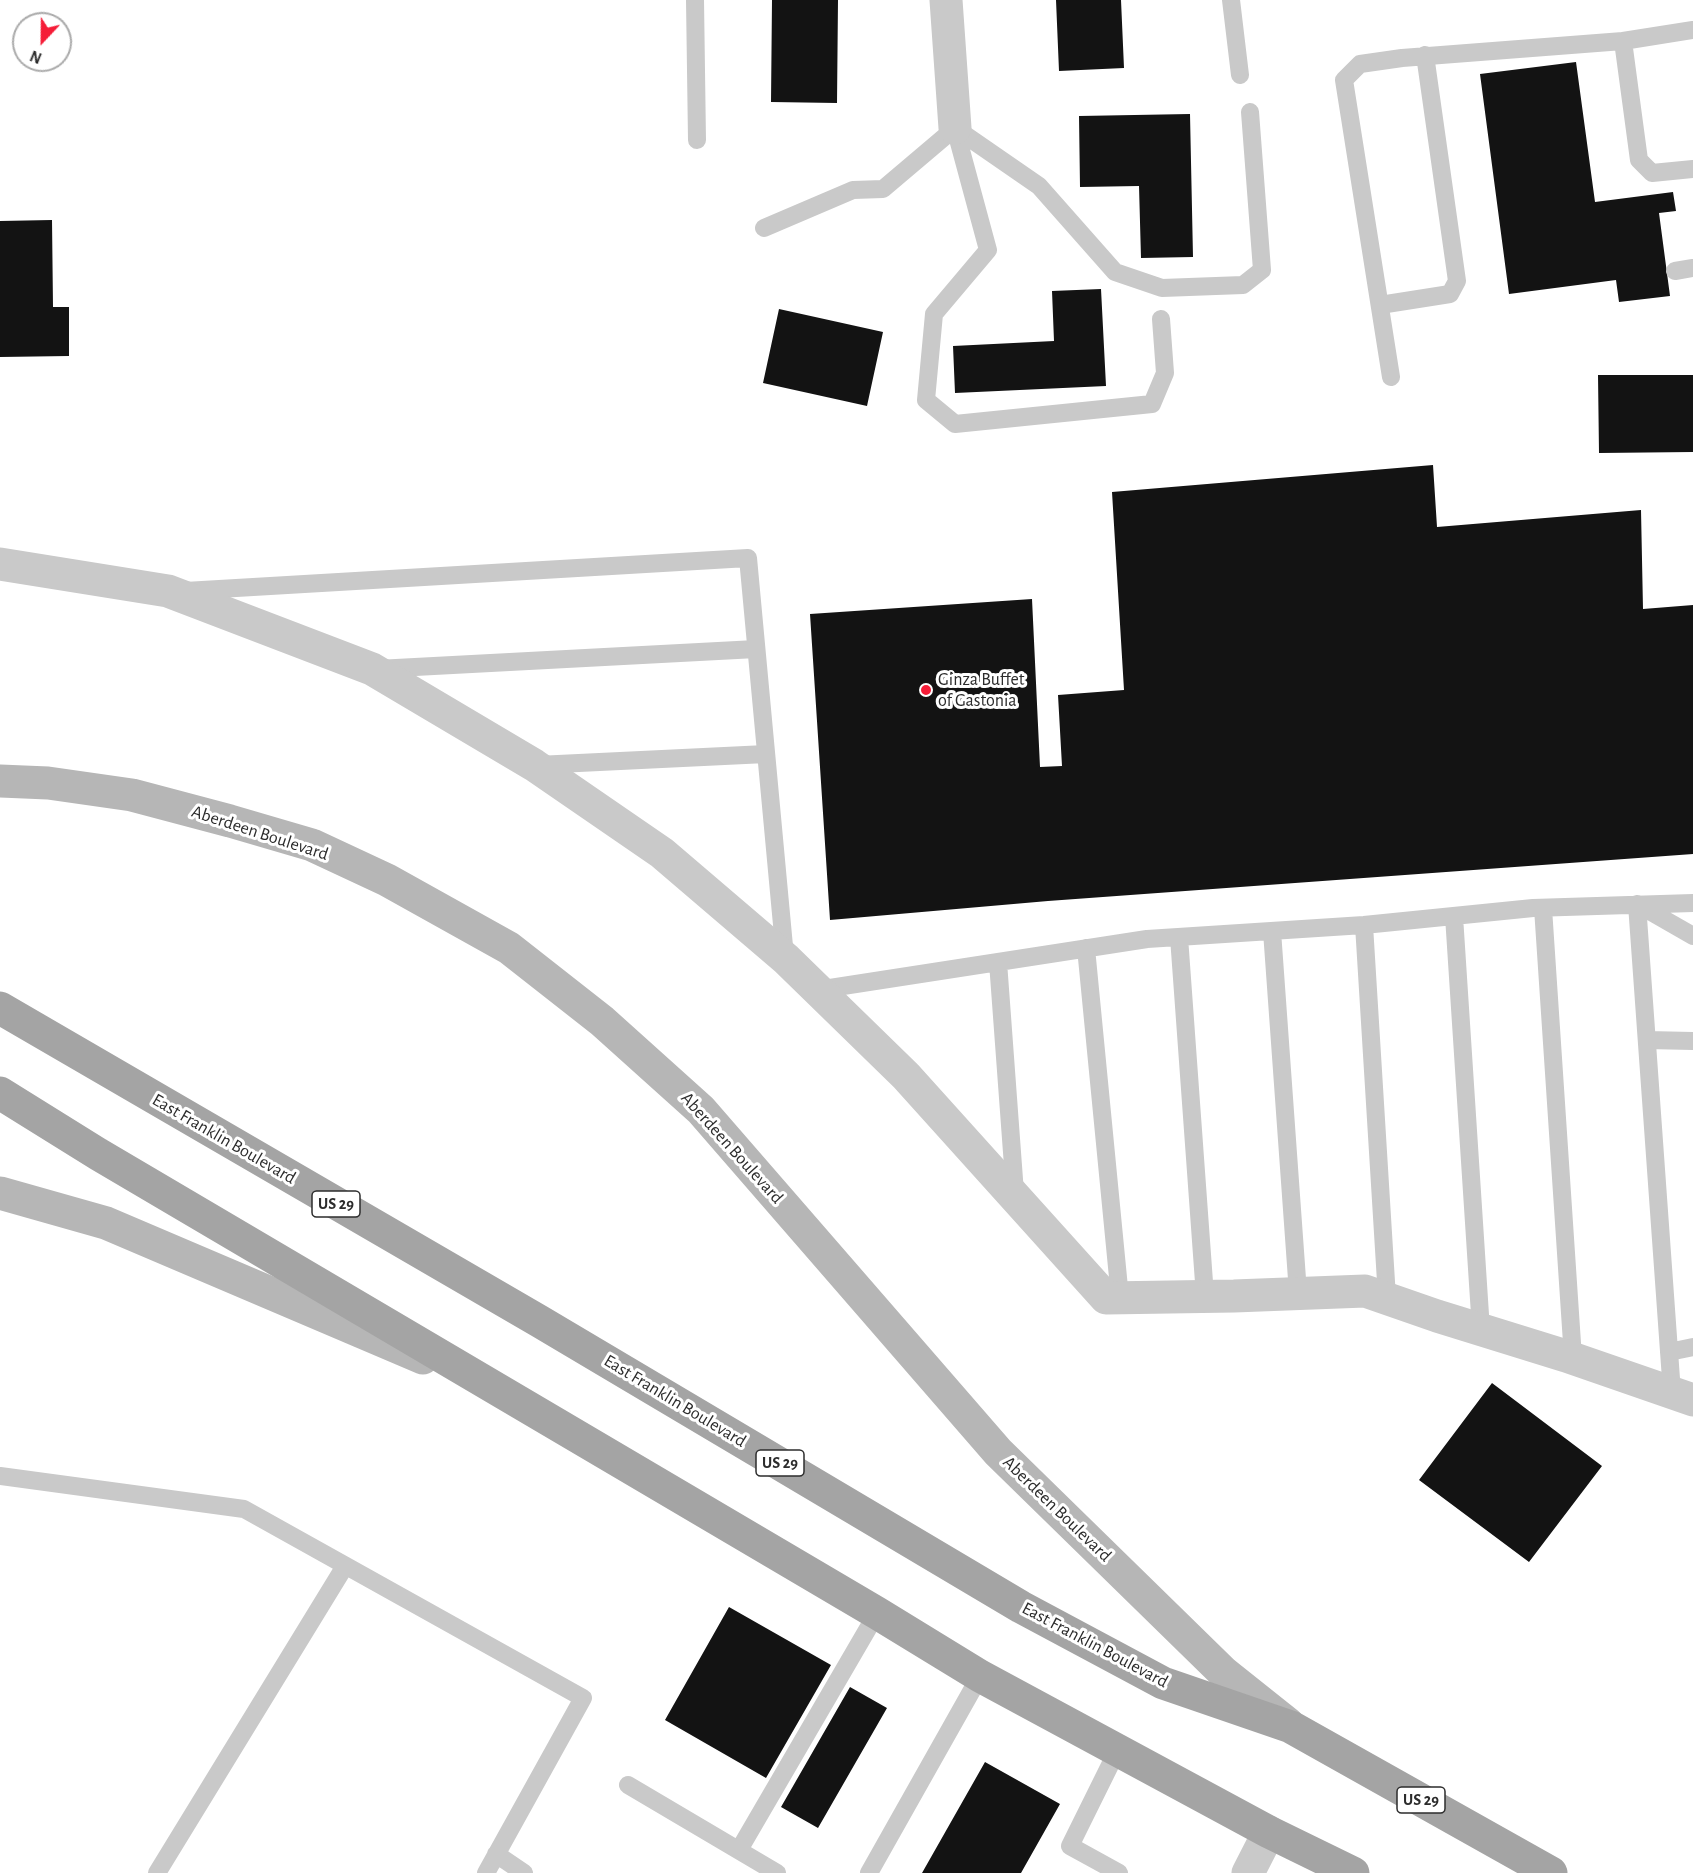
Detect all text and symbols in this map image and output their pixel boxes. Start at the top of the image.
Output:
north arrow [12,12,72,72]
text: N [28,47,44,66]
place label: Ginza Buffet of Gastonia [938,669,1024,712]
marker: Ginza Buffet of Gastonia [919,683,933,697]
street label: Aberdeen Boulevard [189,801,331,865]
street label: Aberdeen Boulevard [676,1088,788,1208]
street label: East Franklin Boulevard [148,1089,300,1189]
road number: US 29 [312,1191,360,1217]
street label: East Franklin Boulevard [600,1350,750,1452]
road number: US 29 [756,1450,804,1476]
street label: Aberdeen Boulevard [998,1452,1116,1566]
street label: East Franklin Boulevard [1018,1597,1172,1693]
road number: US 29 [1397,1787,1445,1813]

